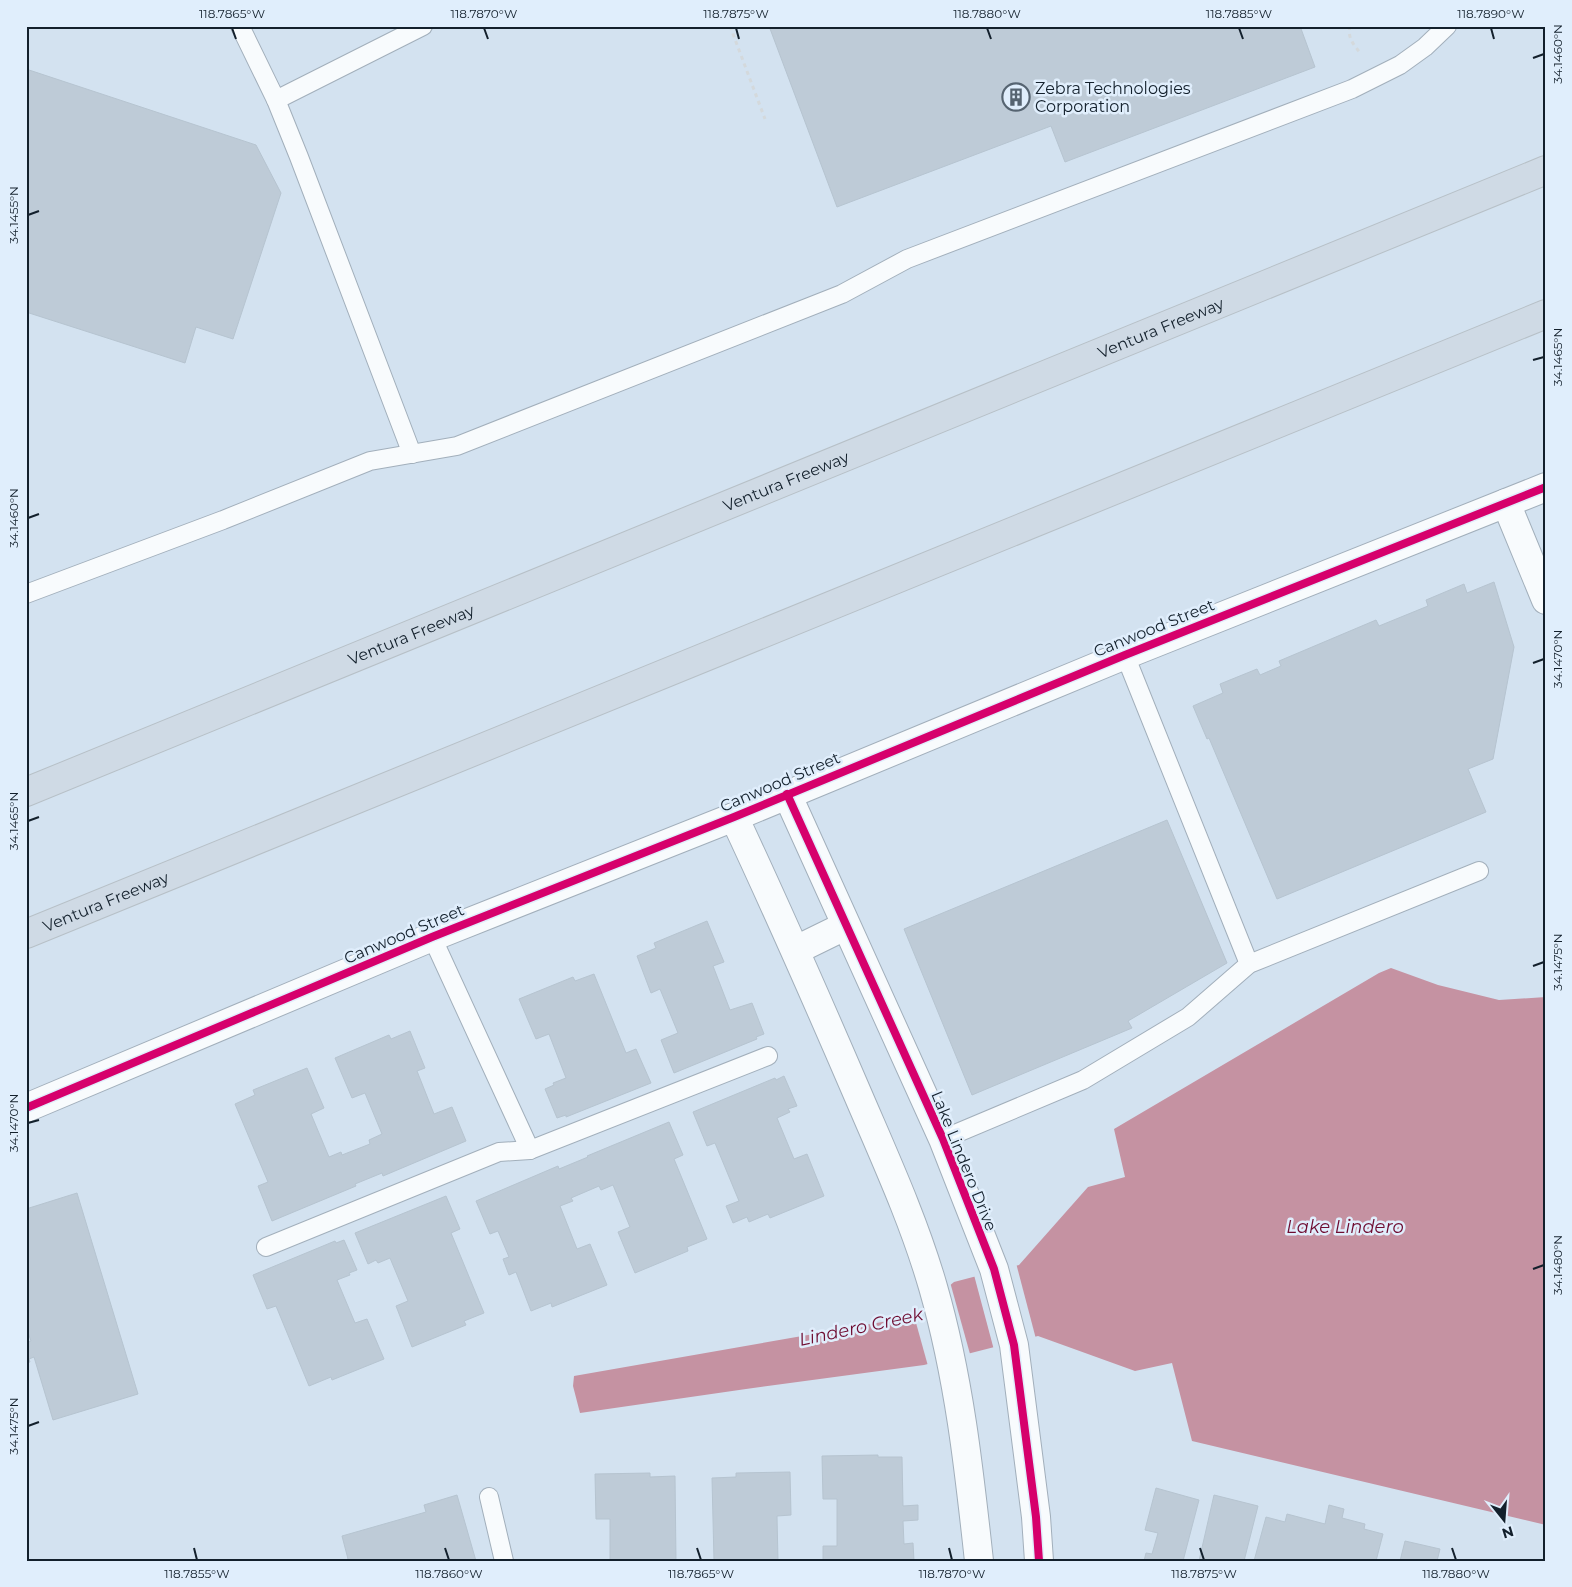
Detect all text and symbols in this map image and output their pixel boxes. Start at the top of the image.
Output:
text: 118.7865°W [199,6,265,21]
text: 118.7870°W [451,6,517,21]
text: 118.7875°W [703,6,769,21]
text: 118.7880°W [953,6,1021,21]
text: 118.7885°W [1206,6,1272,21]
text: 118.7890°W [1457,6,1525,21]
text: 34.1460°N [1550,24,1565,84]
place label: Zebra Technologies Corporation [1035,79,1191,116]
building icon: Zebra Technologies Corporation [1001,82,1031,112]
text: 34.1455°N [6,186,21,244]
street label: Ventura Freeway [1095,293,1227,362]
text: 34.1465°N [1550,328,1565,386]
street label: Ventura Freeway [720,447,852,515]
text: 34.1460°N [6,488,21,548]
street label: Canwood Street [1091,595,1218,661]
street label: Ventura Freeway [345,600,477,669]
text: 34.1470°N [1550,630,1565,688]
street label: Canwood Street [717,748,843,816]
text: 34.1465°N [6,792,21,850]
street label: Ventura Freeway [40,867,172,936]
street label: Canwood Street [341,900,467,968]
text: 34.1475°N [1550,933,1565,991]
street label: Lake Lindero Drive [927,1088,1001,1234]
text: 34.1470°N [6,1094,21,1152]
water label: Lake Lindero [1286,1216,1404,1238]
text: 34.1480°N [1550,1235,1565,1295]
water label: Lindero Creek [797,1303,926,1351]
text: 34.1475°N [6,1397,21,1455]
north arrow [1480,1494,1530,1544]
text: N [1500,1522,1516,1543]
text: 118.7855°W [164,1566,230,1581]
text: 118.7860°W [415,1566,483,1581]
text: 118.7865°W [668,1566,734,1581]
text: 118.7870°W [919,1566,985,1581]
text: 118.7875°W [1171,1566,1237,1581]
text: 118.7880°W [1422,1566,1490,1581]

